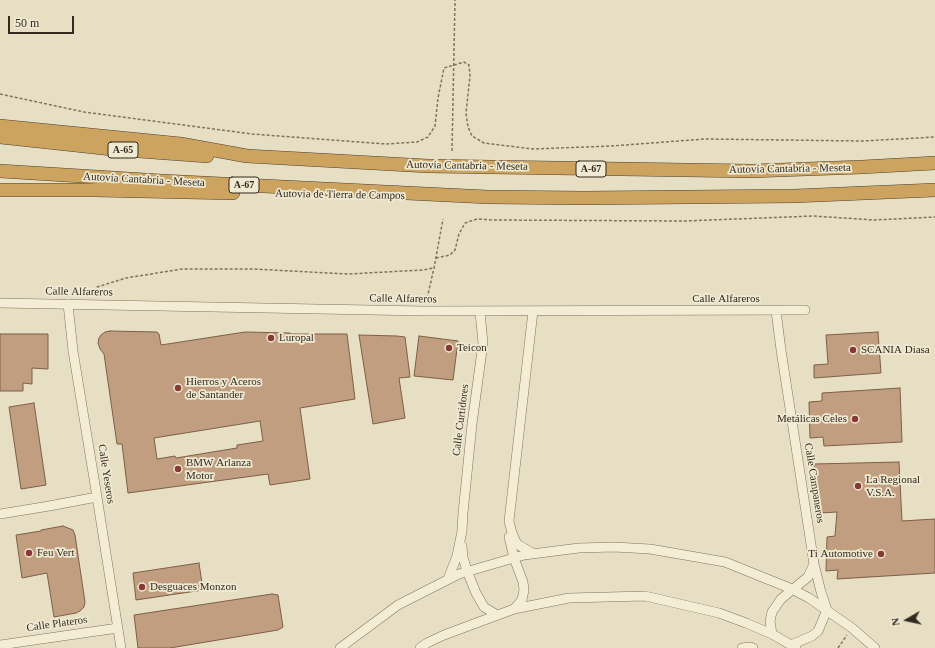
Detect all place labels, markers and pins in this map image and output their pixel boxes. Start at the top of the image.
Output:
place label: Luropal [279,331,314,345]
marker: Luropal [266,333,276,343]
place label: Teicon [457,341,487,355]
marker: Teicon [444,343,454,353]
place label: SCANIA Diasa [861,343,930,357]
marker: SCANIA Diasa [848,345,858,355]
place label: Hierros y Aceros de Santander [186,375,261,401]
marker: Hierros y Aceros de Santander [173,383,183,393]
place label: Metálicas Celes [777,412,847,426]
marker: Metálicas Celes [850,414,860,424]
place label: BMW Arlanza Motor [186,456,251,482]
marker: BMW Arlanza Motor [173,464,183,474]
place label: La Regional V.S.A. [866,473,920,499]
marker: La Regional V.S.A. [853,481,863,491]
place label: Feu Vert [37,546,75,560]
place label: Ti Automotive [808,547,873,561]
marker: Feu Vert [24,548,34,558]
marker: Ti Automotive [876,549,886,559]
place label: Desguaces Monzon [150,580,236,594]
marker: Desguaces Monzon [137,582,147,592]

